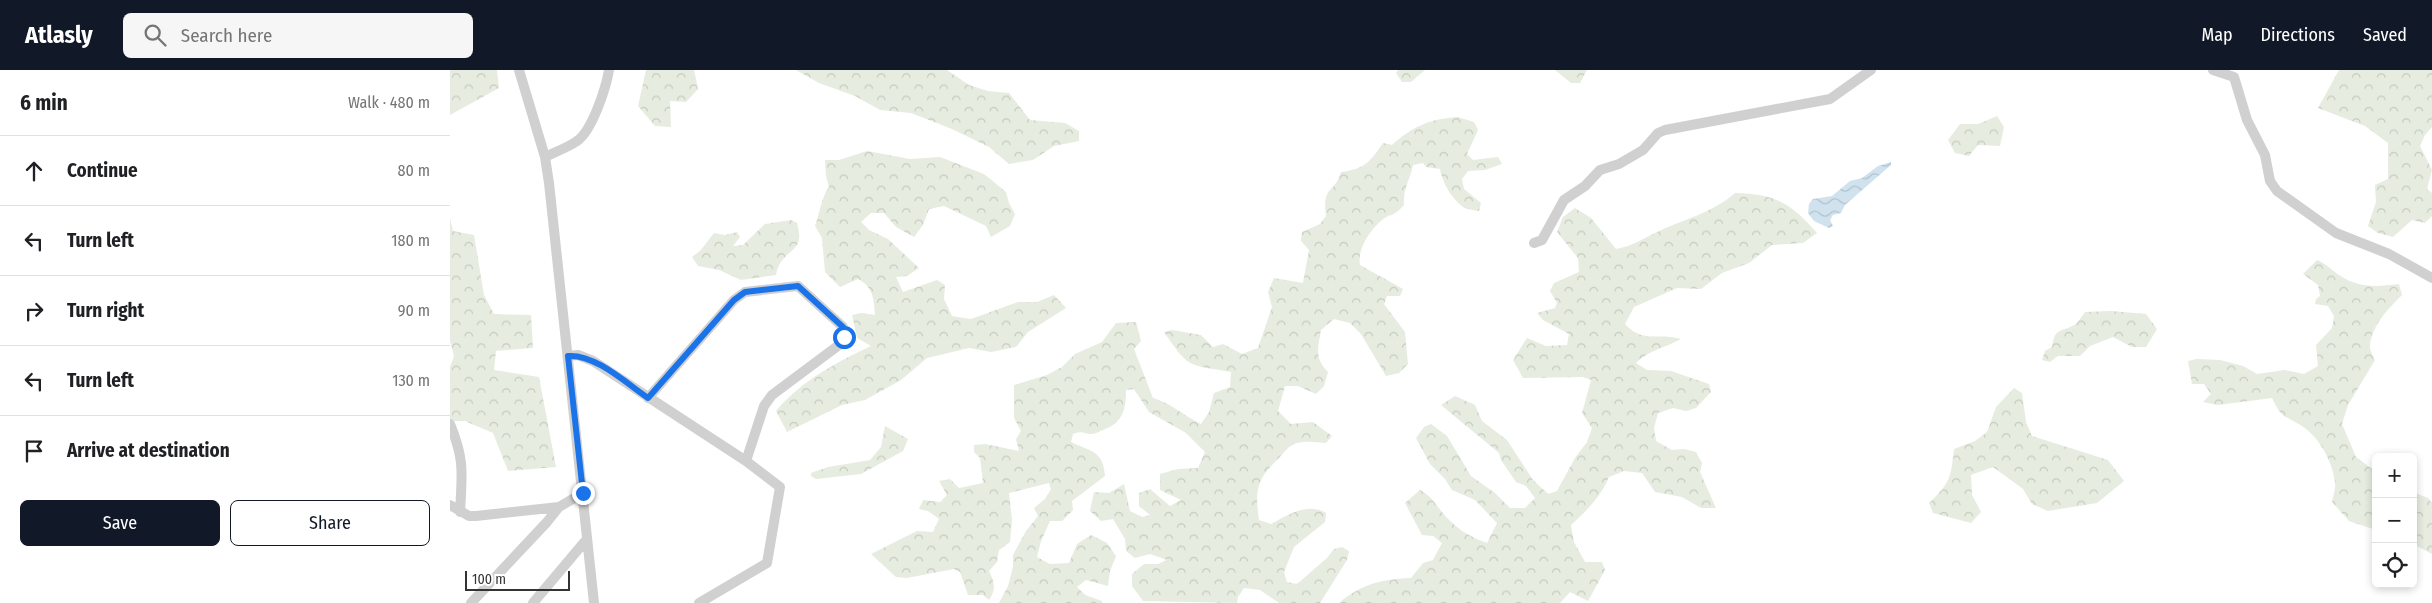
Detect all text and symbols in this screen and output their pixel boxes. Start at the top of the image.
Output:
search box [123,13,473,58]
text: Atlasly [25,21,93,49]
icon: search [141,21,169,49]
text: Search here [181,24,272,47]
text: Map [2201,24,2233,46]
text: Directions [2261,24,2335,46]
text: Saved [2363,24,2407,46]
text: 6 min [20,90,68,116]
text: Walk · 480 m [348,93,430,112]
icon: ahead [20,157,48,185]
text: Continue [67,159,138,182]
text: 80 m [398,161,430,180]
icon: left [20,227,48,255]
text: Turn left [67,229,134,252]
text: 180 m [391,231,430,250]
icon: right [20,297,48,325]
text: Turn right [67,299,144,322]
text: 90 m [398,301,430,320]
route start [833,326,856,349]
icon: left [20,367,48,395]
text: Turn left [67,369,134,392]
text: 130 m [392,371,430,390]
icon: arrive [20,437,48,465]
text: Arrive at destination [67,439,230,462]
map controls [2372,453,2417,588]
button: + [2372,453,2417,498]
route end [572,482,595,505]
button: − [2372,498,2417,543]
button: Save [20,500,220,546]
button: Share [230,500,430,546]
button: locate [2372,543,2417,588]
scale bar [465,568,570,591]
text: 100 m [472,571,506,588]

